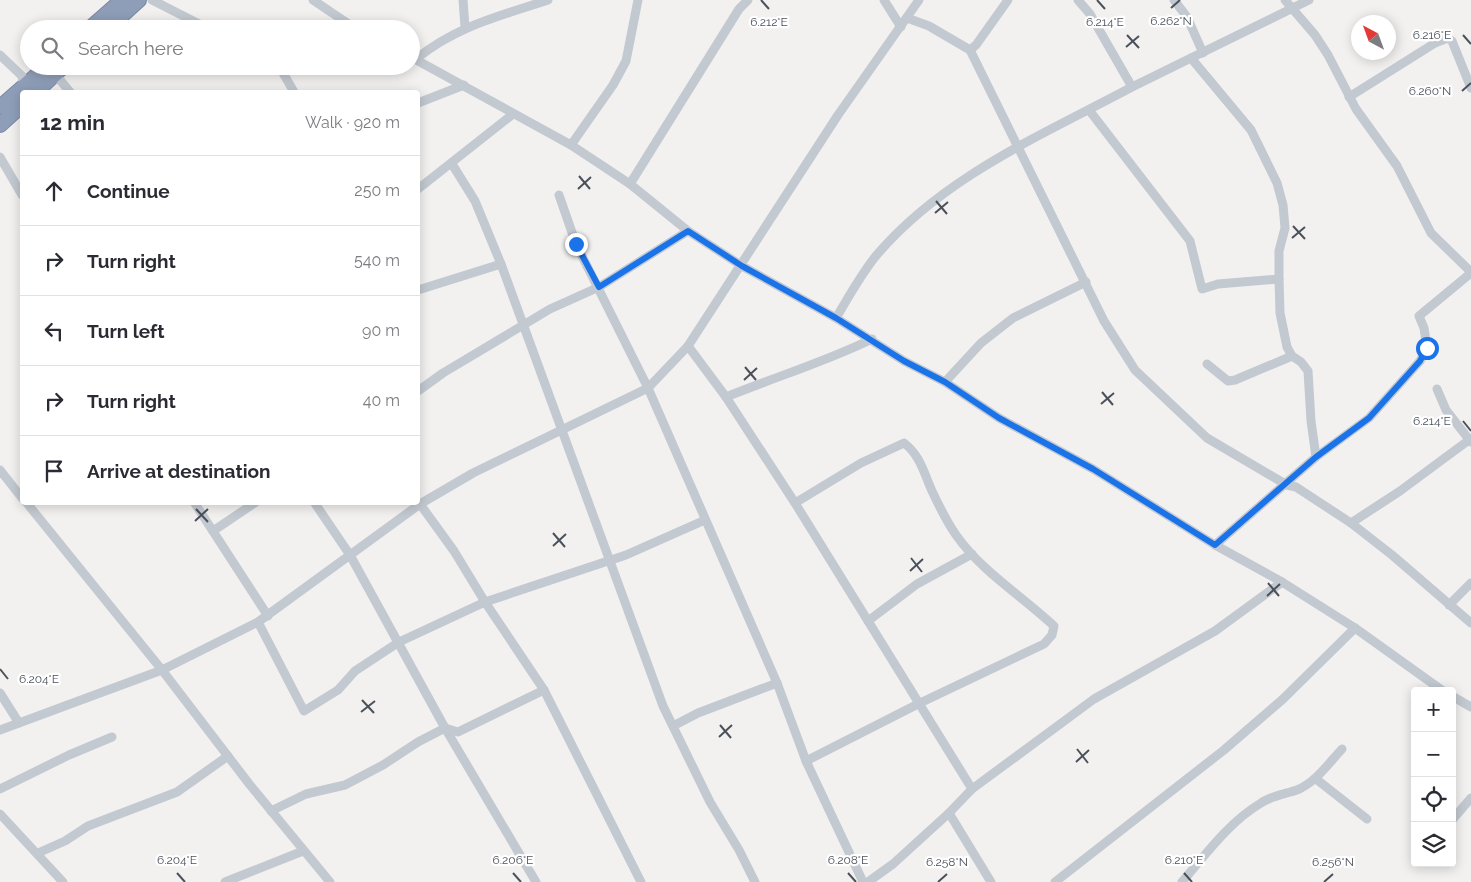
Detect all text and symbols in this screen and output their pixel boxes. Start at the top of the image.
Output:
text: 6.262°N [1150,14,1192,28]
text: 6.212°E [750,15,788,29]
text: 6.214°E [1086,15,1124,29]
north arrow [1351,15,1396,60]
search box [20,20,420,75]
text: 6.216°E [1413,28,1451,42]
icon: search [38,34,66,62]
text: Search here [78,37,184,59]
text: 6.260°N [1409,84,1451,98]
text: 12 min [40,110,105,135]
text: Walk · 920 m [305,113,400,132]
icon: ahead [40,177,68,205]
text: Continue [87,180,170,202]
text: 250 m [354,181,400,200]
route end [565,233,588,256]
icon: right [40,247,68,275]
text: Turn right [87,250,176,272]
text: 540 m [354,251,400,270]
icon: left [40,317,68,345]
text: Turn left [87,320,164,342]
text: 90 m [362,321,400,340]
route start [1416,337,1439,360]
icon: right [40,387,68,415]
text: Turn right [87,390,176,412]
text: 40 m [363,391,400,410]
text: 6.214°E [1413,414,1451,428]
icon: arrive [40,457,68,485]
text: Arrive at destination [87,460,271,482]
text: 6.204°E [19,672,59,686]
map controls [1411,687,1456,867]
button: + [1411,687,1456,732]
button: − [1411,732,1456,777]
button: locate [1411,777,1456,822]
button: layers [1411,822,1456,867]
text: 6.204°E [157,853,197,867]
text: 6.206°E [493,853,533,867]
text: 6.208°E [828,853,868,867]
text: 6.210°E [1165,853,1203,867]
text: 6.258°N [926,855,968,869]
text: 6.256°N [1312,855,1354,869]

